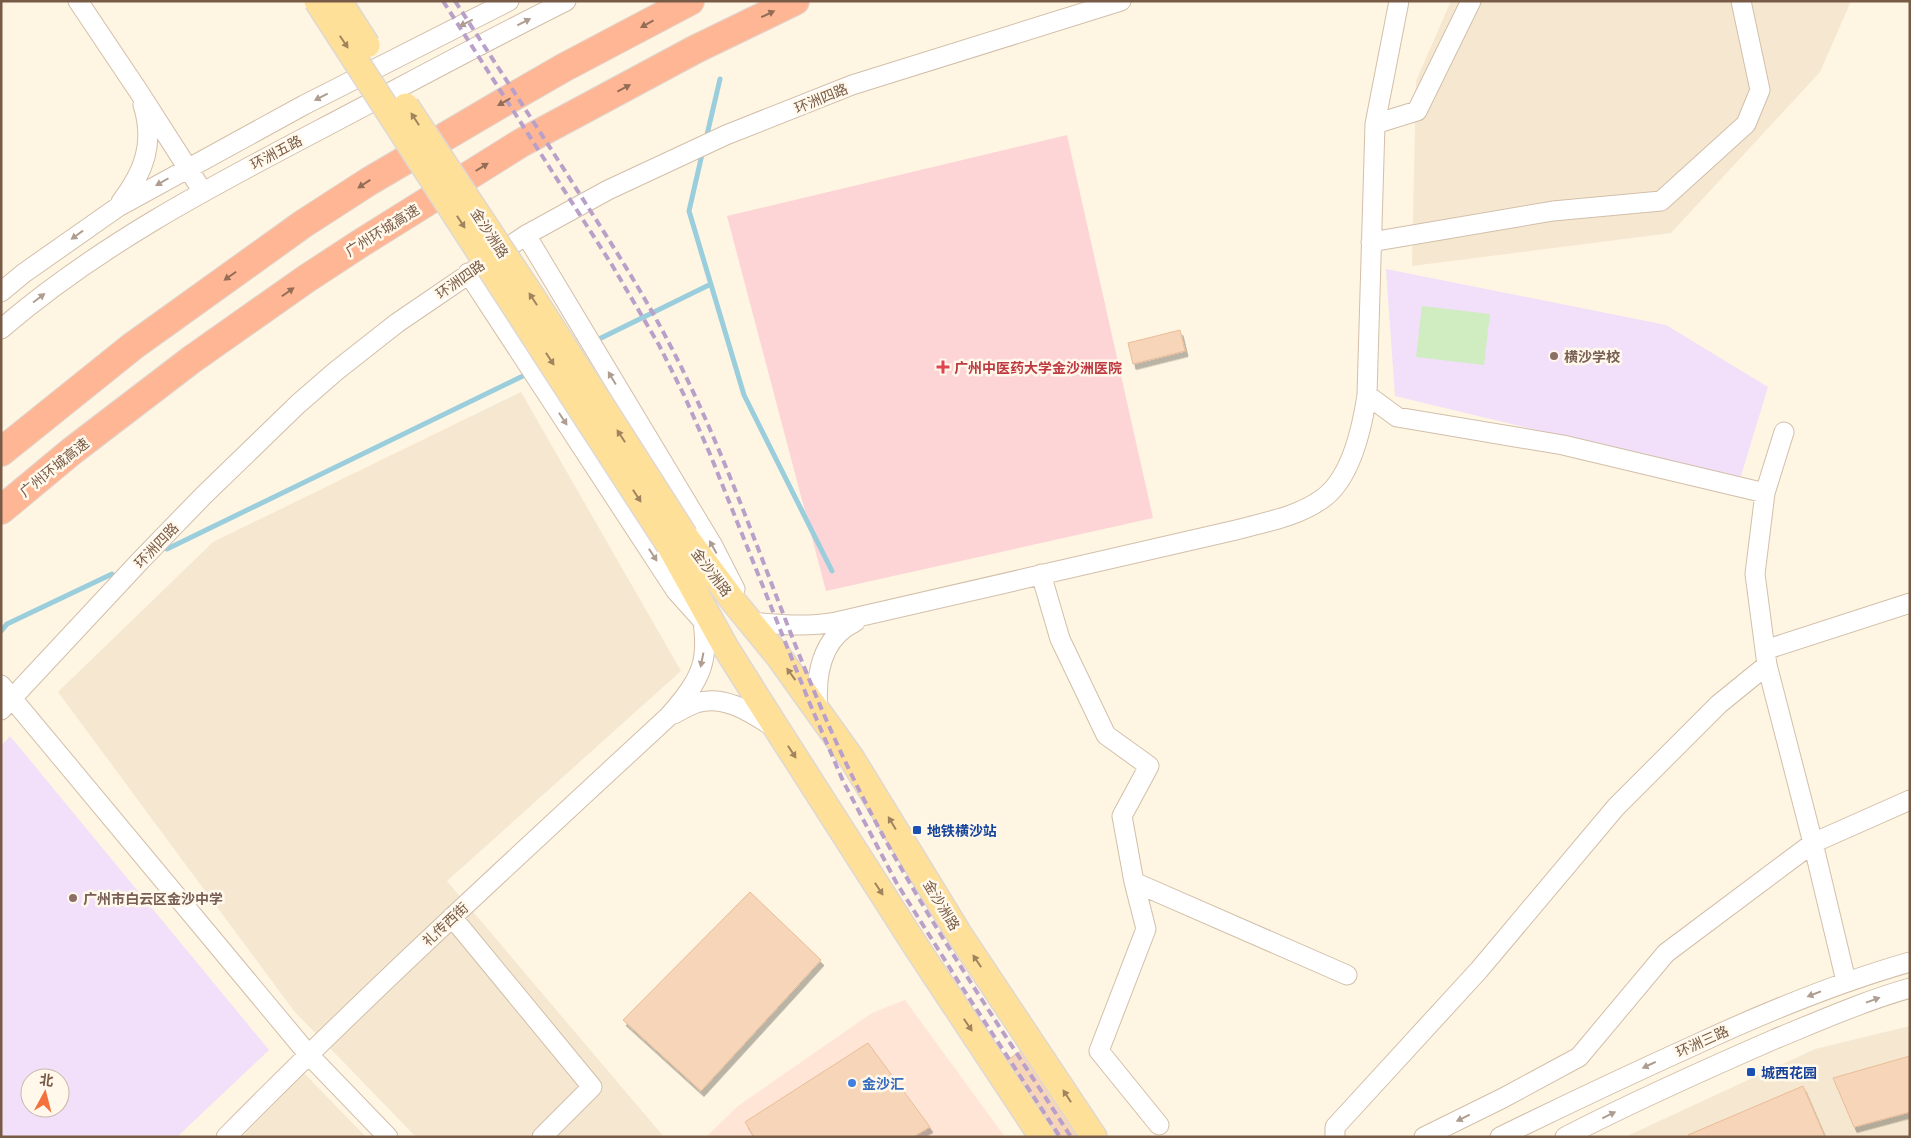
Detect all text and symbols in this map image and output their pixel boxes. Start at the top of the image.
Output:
one-way arrow [761,10,776,18]
one-way arrow [517,18,532,26]
one-way arrow [459,19,473,27]
one-way arrow [639,20,654,28]
one-way arrow [339,35,349,49]
street label: 环洲四路 [792,80,850,116]
one-way arrow [617,83,630,92]
one-way arrow [314,93,328,101]
one-way arrow [497,97,511,106]
one-way arrow [411,112,420,126]
street label: 环洲五路 [247,131,305,173]
one-way arrow [475,162,488,172]
one-way arrow [155,178,170,186]
one-way arrow [357,180,371,189]
street label: 广州环城高速 [342,201,422,259]
street label: 金沙洲路 [468,205,512,261]
one-way arrow [457,216,466,229]
one-way arrow [70,230,84,240]
street label: 环洲四路 [432,256,488,302]
one-way arrow [223,271,237,281]
one-way arrow [281,287,295,297]
one-way arrow [529,292,538,306]
one-way arrow [32,293,46,303]
place label: 横沙学校 [1564,348,1620,365]
marker: 横沙学校 [1548,350,1560,362]
one-way arrow [545,352,554,365]
place label: 广州中医药大学金沙洲医院 [954,359,1122,376]
marker: 广州中医药大学金沙洲医院 [936,360,950,374]
one-way arrow [607,371,616,384]
one-way arrow [559,412,568,426]
one-way arrow [616,429,626,442]
street label: 广州环城高速 [16,434,92,500]
one-way arrow [632,489,642,502]
street label: 环洲四路 [130,519,182,571]
one-way arrow [709,540,717,554]
street label: 金沙洲路 [688,545,736,599]
one-way arrow [648,548,657,561]
one-way arrow [698,653,706,669]
one-way arrow [786,667,796,681]
one-way arrow [787,745,796,759]
one-way arrow [887,816,896,829]
place label: 地铁横沙站 [927,822,997,839]
marker: 地铁横沙站 [911,824,923,836]
street label: 金沙洲路 [920,877,964,933]
one-way arrow [875,882,884,895]
place label: 广州市白云区金沙中学 [83,890,223,907]
marker: 广州市白云区金沙中学 [67,892,79,904]
street label: 礼传西街 [419,899,471,949]
one-way arrow [973,954,982,967]
one-way arrow [1806,990,1821,998]
one-way arrow [1865,996,1880,1003]
one-way arrow [963,1018,973,1032]
street label: 环洲三路 [1673,1022,1731,1060]
one-way arrow [1642,1062,1656,1070]
place label: 城西花园 [1761,1064,1817,1081]
marker: 城西花园 [1745,1066,1757,1078]
north arrow [20,1068,70,1118]
text: 北 [39,1070,55,1089]
place label: 金沙汇 [862,1075,904,1092]
marker: 金沙汇 [846,1077,858,1089]
one-way arrow [1063,1089,1072,1103]
one-way arrow [1602,1110,1616,1118]
one-way arrow [1456,1114,1470,1122]

